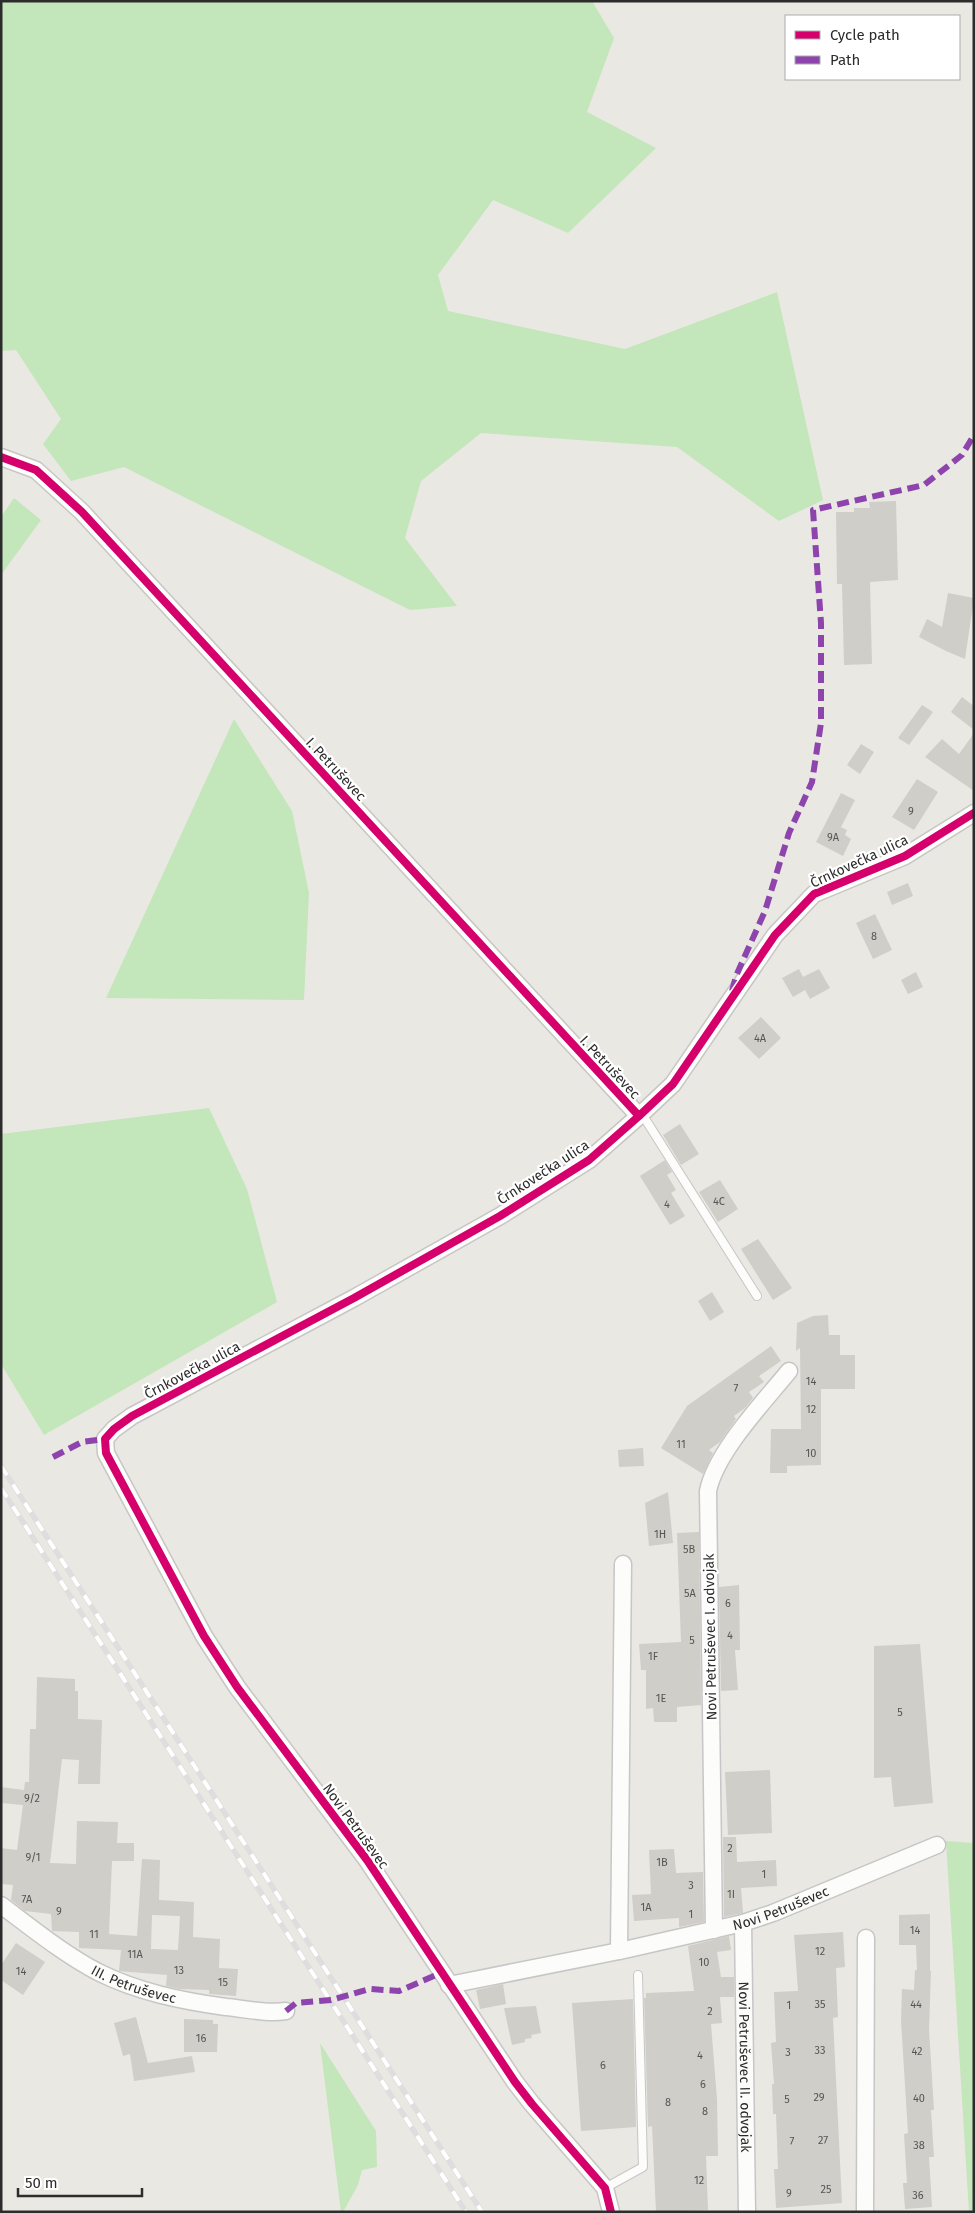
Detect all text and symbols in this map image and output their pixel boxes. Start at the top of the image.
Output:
legend [785,15,960,80]
text: Cycle path [830,26,900,44]
text: Path [830,51,860,69]
street label: I. Petruševec [302,734,369,805]
house number: 9 [908,805,914,818]
street label: Črnkovečka ulica [807,830,911,892]
house number: 9A [827,831,840,844]
house number: 8 [871,930,877,943]
street label: I. Petruševec [576,1032,643,1103]
house number: 4A [754,1032,767,1045]
street label: Črnkovečka ulica [494,1136,592,1208]
house number: 4C [713,1195,725,1208]
house number: 4 [664,1198,670,1211]
street label: Črnkovečka ulica [141,1337,243,1403]
house number: 14 [806,1375,816,1388]
house number: 7 [734,1382,739,1395]
house number: 12 [806,1403,816,1416]
house number: 11 [676,1438,686,1451]
house number: 10 [806,1447,816,1460]
house number: 1H [654,1528,666,1541]
house number: 5B [683,1543,695,1556]
street label: Novi Petruševec I. odvojak [701,1553,720,1720]
house number: 5A [684,1587,697,1600]
house number: 6 [725,1597,731,1610]
house number: 4 [727,1629,733,1642]
house number: 5 [689,1634,695,1647]
house number: 1F [648,1650,659,1663]
house number: 1E [656,1692,666,1705]
house number: 5 [897,1706,903,1719]
street label: Novi Petruševec [319,1780,392,1873]
house number: 9/2 [24,1792,40,1805]
house number: 2 [727,1842,733,1855]
house number: 9/1 [25,1851,41,1864]
house number: 1B [656,1856,668,1869]
house number: 1 [762,1868,766,1881]
house number: 3 [688,1879,694,1892]
street label: Novi Petruševec [731,1883,832,1934]
house number: 1I [727,1888,735,1901]
house number: 7A [22,1893,33,1906]
house number: 1A [640,1901,652,1914]
house number: 9 [56,1905,62,1918]
house number: 1 [689,1908,693,1921]
house number: 14 [910,1924,920,1937]
house number: 11 [89,1928,99,1941]
house number: 12 [815,1945,825,1958]
house number: 11A [127,1948,144,1961]
house number: 10 [699,1956,709,1969]
street label: III. Petruševec [88,1962,178,2007]
house number: 13 [174,1964,184,1977]
house number: 14 [16,1965,26,1978]
house number: 15 [218,1976,229,1989]
street label: Novi Petruševec II. odvojak [735,1981,754,2153]
house number: 35 [815,1998,826,2011]
house number: 44 [910,1998,922,2011]
house number: 1 [787,1999,791,2012]
house number: 2 [707,2005,713,2018]
house number: 16 [196,2032,206,2045]
house number: 33 [815,2044,825,2057]
house number: 42 [911,2045,923,2058]
house number: 3 [785,2046,791,2059]
house number: 4 [697,2049,703,2062]
house number: 6 [600,2059,606,2072]
house number: 6 [700,2078,706,2091]
house number: 29 [813,2091,825,2104]
house number: 40 [913,2092,925,2105]
house number: 5 [784,2093,790,2106]
house number: 8 [665,2096,671,2109]
house number: 8 [702,2105,708,2118]
house number: 27 [818,2134,828,2147]
house number: 7 [790,2135,795,2148]
house number: 38 [913,2139,925,2152]
scale bar [18,2166,141,2198]
text: 50 m [25,2174,58,2192]
house number: 12 [694,2174,704,2187]
house number: 25 [821,2183,832,2196]
house number: 9 [786,2187,792,2200]
house number: 36 [912,2189,924,2202]

